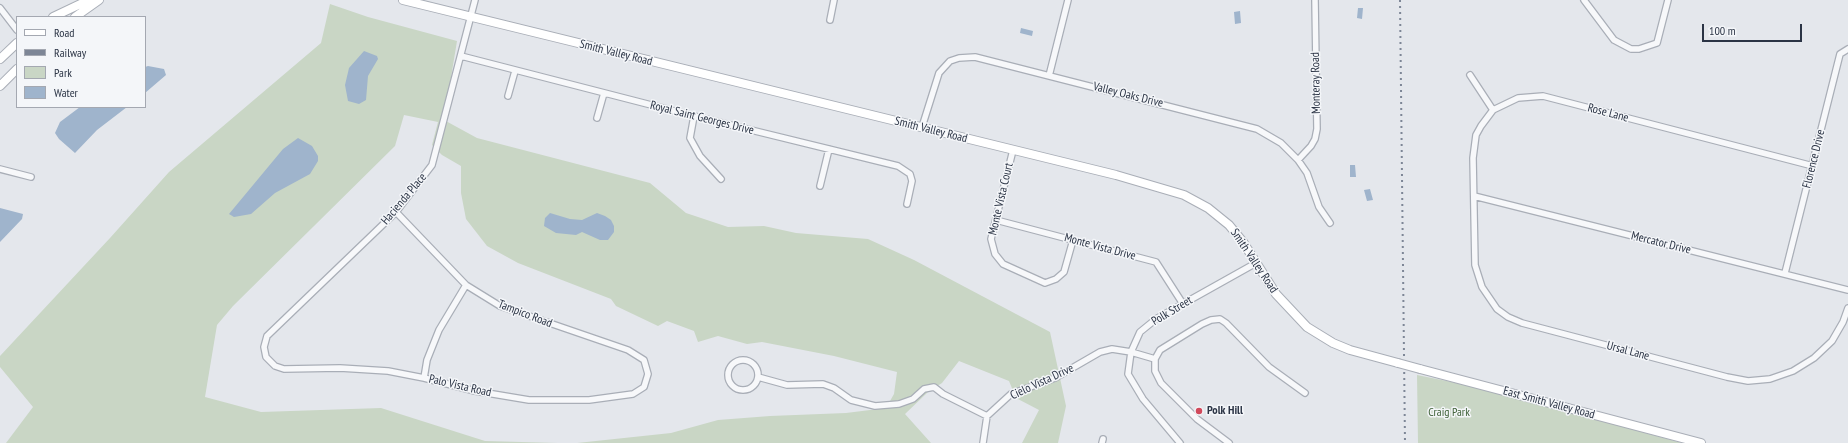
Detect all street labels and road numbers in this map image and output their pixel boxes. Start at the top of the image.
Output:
street label: Smith Valley Road [578,37,654,69]
street label: Monteray Road [1308,52,1324,114]
street label: Valley Oaks Drive [1091,79,1165,111]
street label: Royal Saint Georges Drive [649,98,755,138]
street label: Rose Lane [1586,101,1630,125]
street label: Smith Valley Road [893,114,969,146]
street label: Florence Drive [1800,128,1828,190]
street label: Monte Vista Court [986,161,1016,237]
street label: Hacienda Place [378,170,430,228]
street label: Smith Valley Road [1227,226,1281,296]
street label: Mercator Drive [1630,229,1692,257]
street label: Monte Vista Drive [1063,231,1137,263]
street label: Polk Street [1149,293,1195,329]
street label: Tampico Road [496,297,554,331]
street label: Ursal Lane [1605,338,1651,364]
street label: Cielo Vista Drive [1008,361,1076,403]
street label: Palo Vista Road [427,372,493,400]
street label: East Smith Valley Road [1502,384,1596,422]

